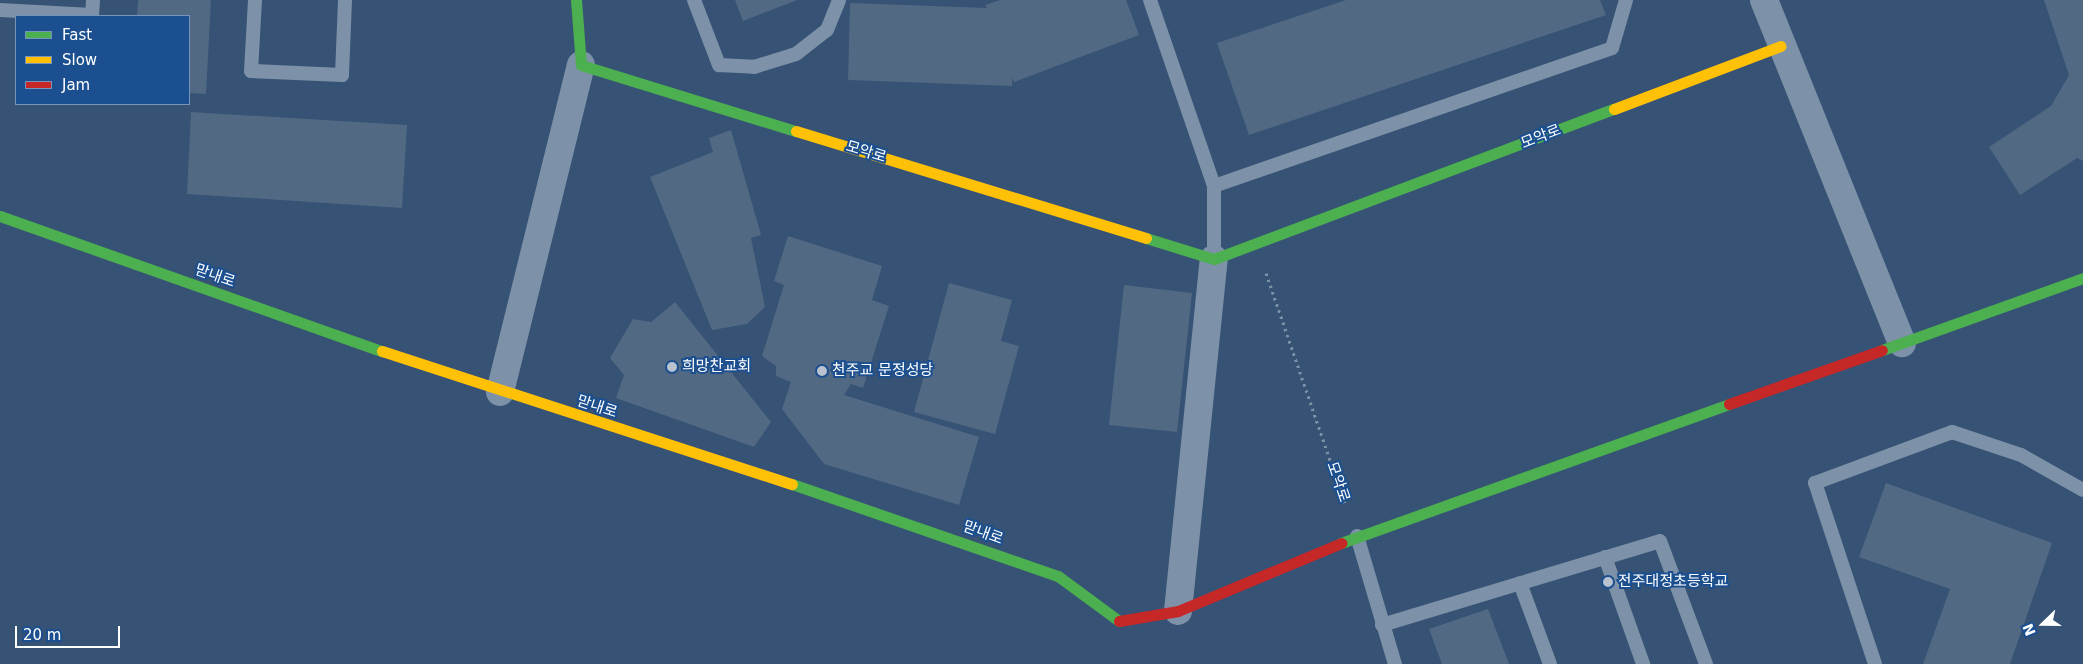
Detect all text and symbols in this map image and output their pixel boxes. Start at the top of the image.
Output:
legend [15,15,190,105]
text: Fast [62,26,92,44]
text: Slow [62,51,97,69]
text: Jam [62,76,90,94]
street label: 모악로 [1518,121,1564,153]
street label: 모악로 [844,137,888,167]
street label: 맏내로 [192,261,238,291]
place label: 희망찬교회 [682,358,751,376]
marker: 희망찬교회 [666,361,678,373]
place label: 천주교 문정성당 [832,362,933,380]
marker: 천주교 문정성당 [816,365,828,377]
street label: 맏내로 [575,392,619,422]
street label: 모악로 [1323,459,1353,505]
street label: 맏내로 [960,517,1006,549]
place label: 전주대정초등학교 [1618,573,1728,591]
marker: 전주대정초등학교 [1602,576,1614,588]
north arrow [2018,599,2068,649]
scale bar [18,616,122,648]
text: N [2019,621,2039,638]
text: 20 m [23,626,61,644]

